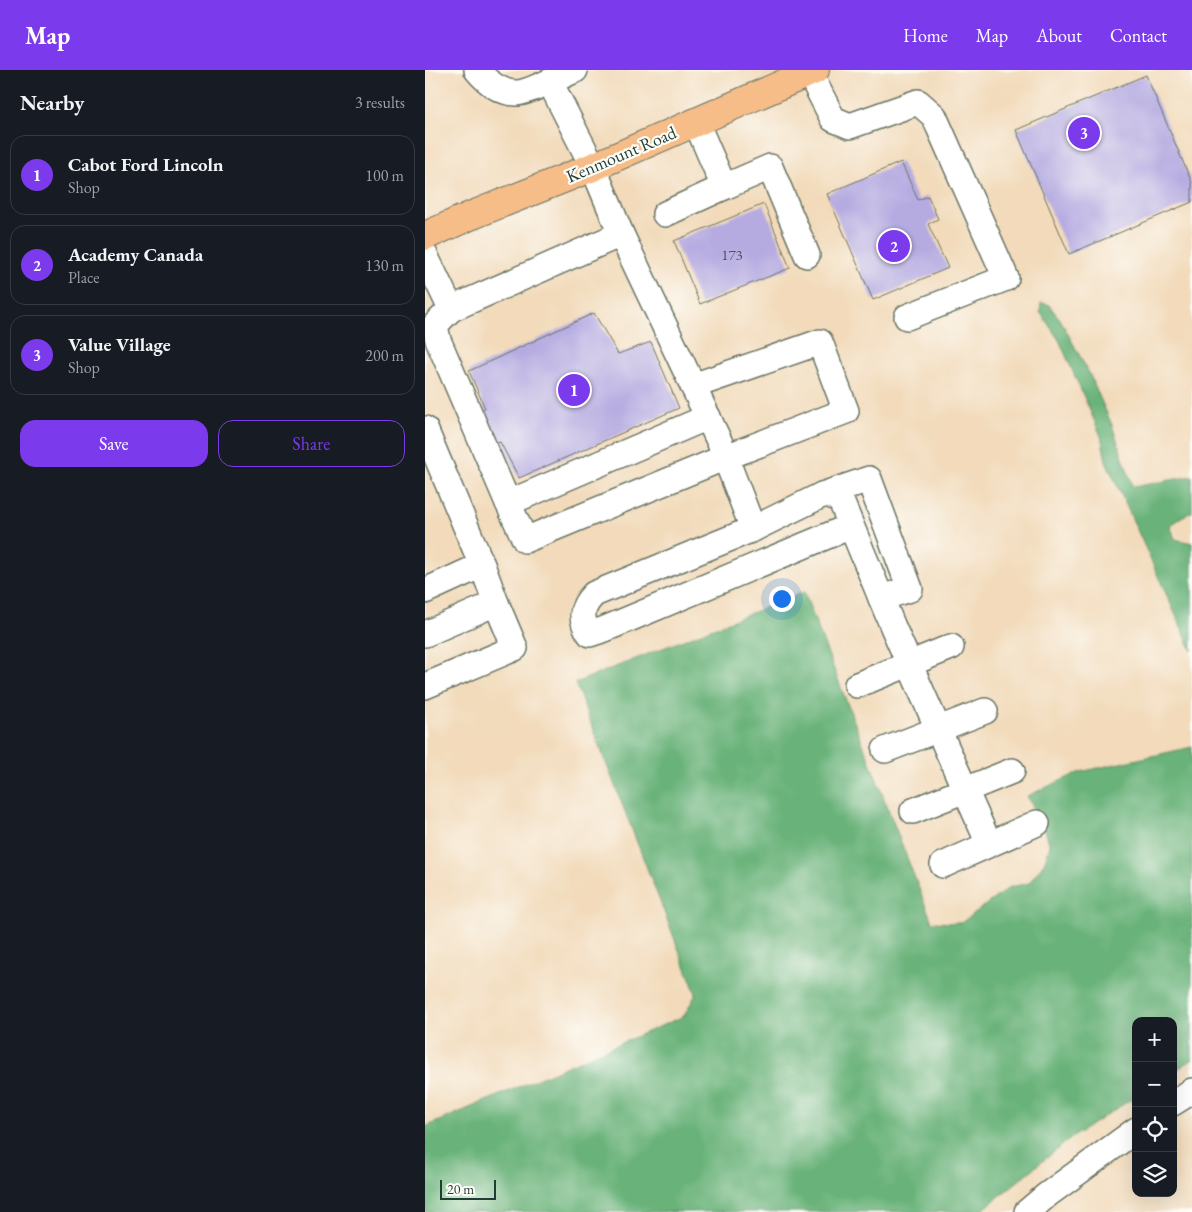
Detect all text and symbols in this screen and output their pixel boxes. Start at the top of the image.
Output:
text: Map [25,20,70,51]
text: Home [903,24,948,47]
text: Map [976,24,1008,47]
text: About [1036,24,1082,47]
text: Contact [1110,24,1167,47]
text: Nearby [20,89,84,116]
text: 3 results [355,92,405,113]
pin: 3 [1068,114,1100,152]
street label: Kenmount Road [562,120,680,188]
text: Cabot Ford Lincoln [68,152,224,177]
text: 1 [33,165,41,186]
text: 100 m [365,165,404,186]
text: Shop [68,177,100,198]
pin: 2 [878,227,910,265]
text: Academy Canada [68,242,203,267]
house number: 173 [721,245,743,264]
text: 2 [33,255,41,276]
text: 130 m [365,255,404,276]
text: Place [68,267,100,288]
text: Value Village [68,332,171,357]
text: 3 [33,345,41,366]
text: 200 m [365,345,404,366]
text: Shop [68,357,100,378]
pin: 1 [558,371,590,409]
button: Save [20,420,208,467]
button: Share [218,420,405,467]
your location [769,586,795,612]
map controls [1132,1017,1177,1197]
button: + [1132,1017,1177,1062]
button: − [1132,1062,1177,1107]
button: locate [1132,1107,1177,1152]
button: layers [1132,1152,1177,1197]
scale bar [440,1177,496,1200]
text: 20 m [447,1180,474,1198]

